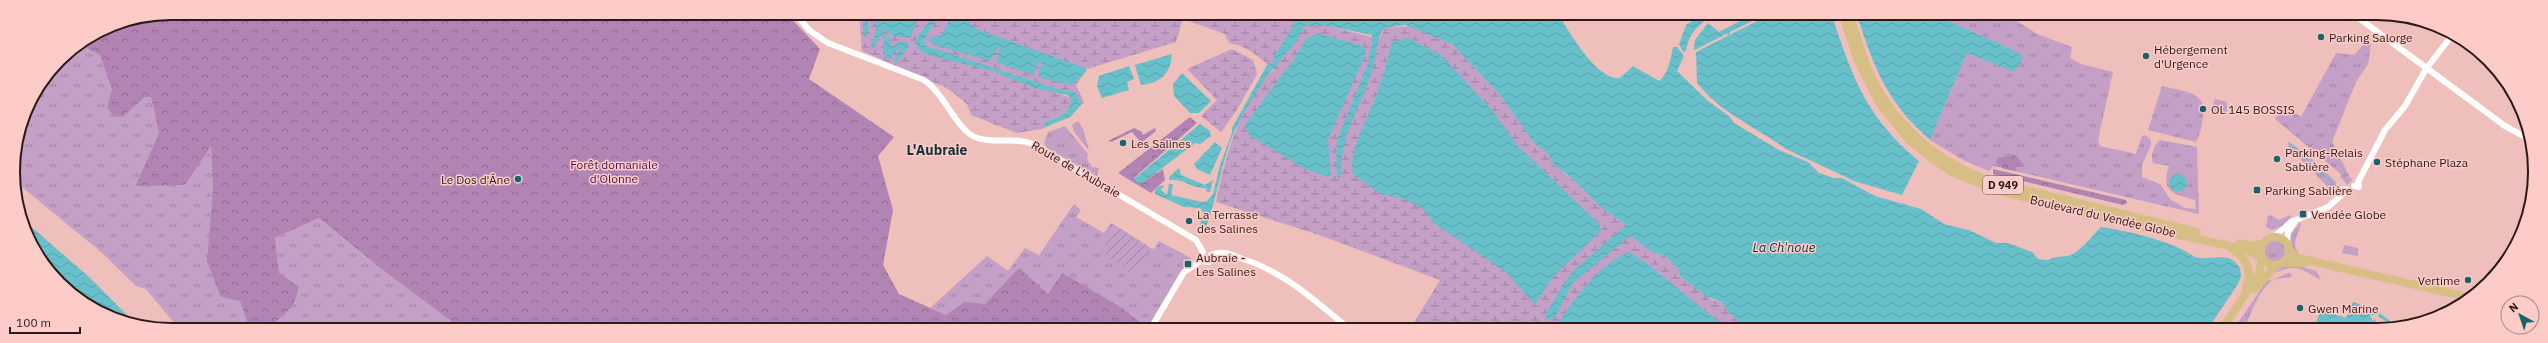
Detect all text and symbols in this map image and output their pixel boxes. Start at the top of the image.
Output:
place label: Parking Salorge [2329,30,2413,45]
marker: Parking Salorge [2316,32,2326,42]
place label: Hébergement d'Urgence [2154,42,2228,71]
marker: Hébergement d'Urgence [2141,51,2151,61]
place label: OL 145 BOSSIS [2211,102,2295,117]
marker: OL 145 BOSSIS [2198,104,2208,114]
place label: Les Salines [1131,136,1191,151]
street label: Route de L'Aubraie [1029,137,1124,201]
marker: Les Salines [1118,138,1128,148]
district label: L'Aubraie [907,141,968,159]
place label: Parking-Relais Sablière [2285,145,2363,174]
marker: Parking-Relais Sablière [2272,154,2282,164]
place label: Stéphane Plaza [2385,155,2469,170]
park label: Forêt domaniale d'Olonne [570,157,658,186]
marker: Stéphane Plaza [2372,157,2382,167]
place label: Le Dos d'Âne [441,172,510,187]
marker: Le Dos d'Âne [513,174,523,184]
road number: D 949 [1983,176,2023,194]
place label: Parking Sablière [2265,183,2353,198]
marker: Parking Sablière [2252,185,2262,195]
street label: Boulevard du Vendée Globe [2029,192,2178,240]
place label: La Terrasse des Salines [1197,207,1259,236]
place label: Vendée Globe [2311,207,2387,222]
marker: Vendée Globe [2298,209,2308,219]
marker: La Terrasse des Salines [1184,216,1194,226]
water label: La Ch'noue [1753,239,1816,256]
place label: Aubraie - Les Salines [1196,250,1256,279]
marker: Aubraie - Les Salines [1183,259,1193,269]
place label: Vertime [2418,273,2460,288]
marker: Vertime [2463,275,2473,285]
north arrow [2500,295,2540,335]
text: N [2506,299,2521,315]
place label: Gwen Marine [2308,301,2379,316]
marker: Gwen Marine [2295,303,2305,313]
scale bar [10,309,80,335]
text: 100 m [16,315,51,330]

